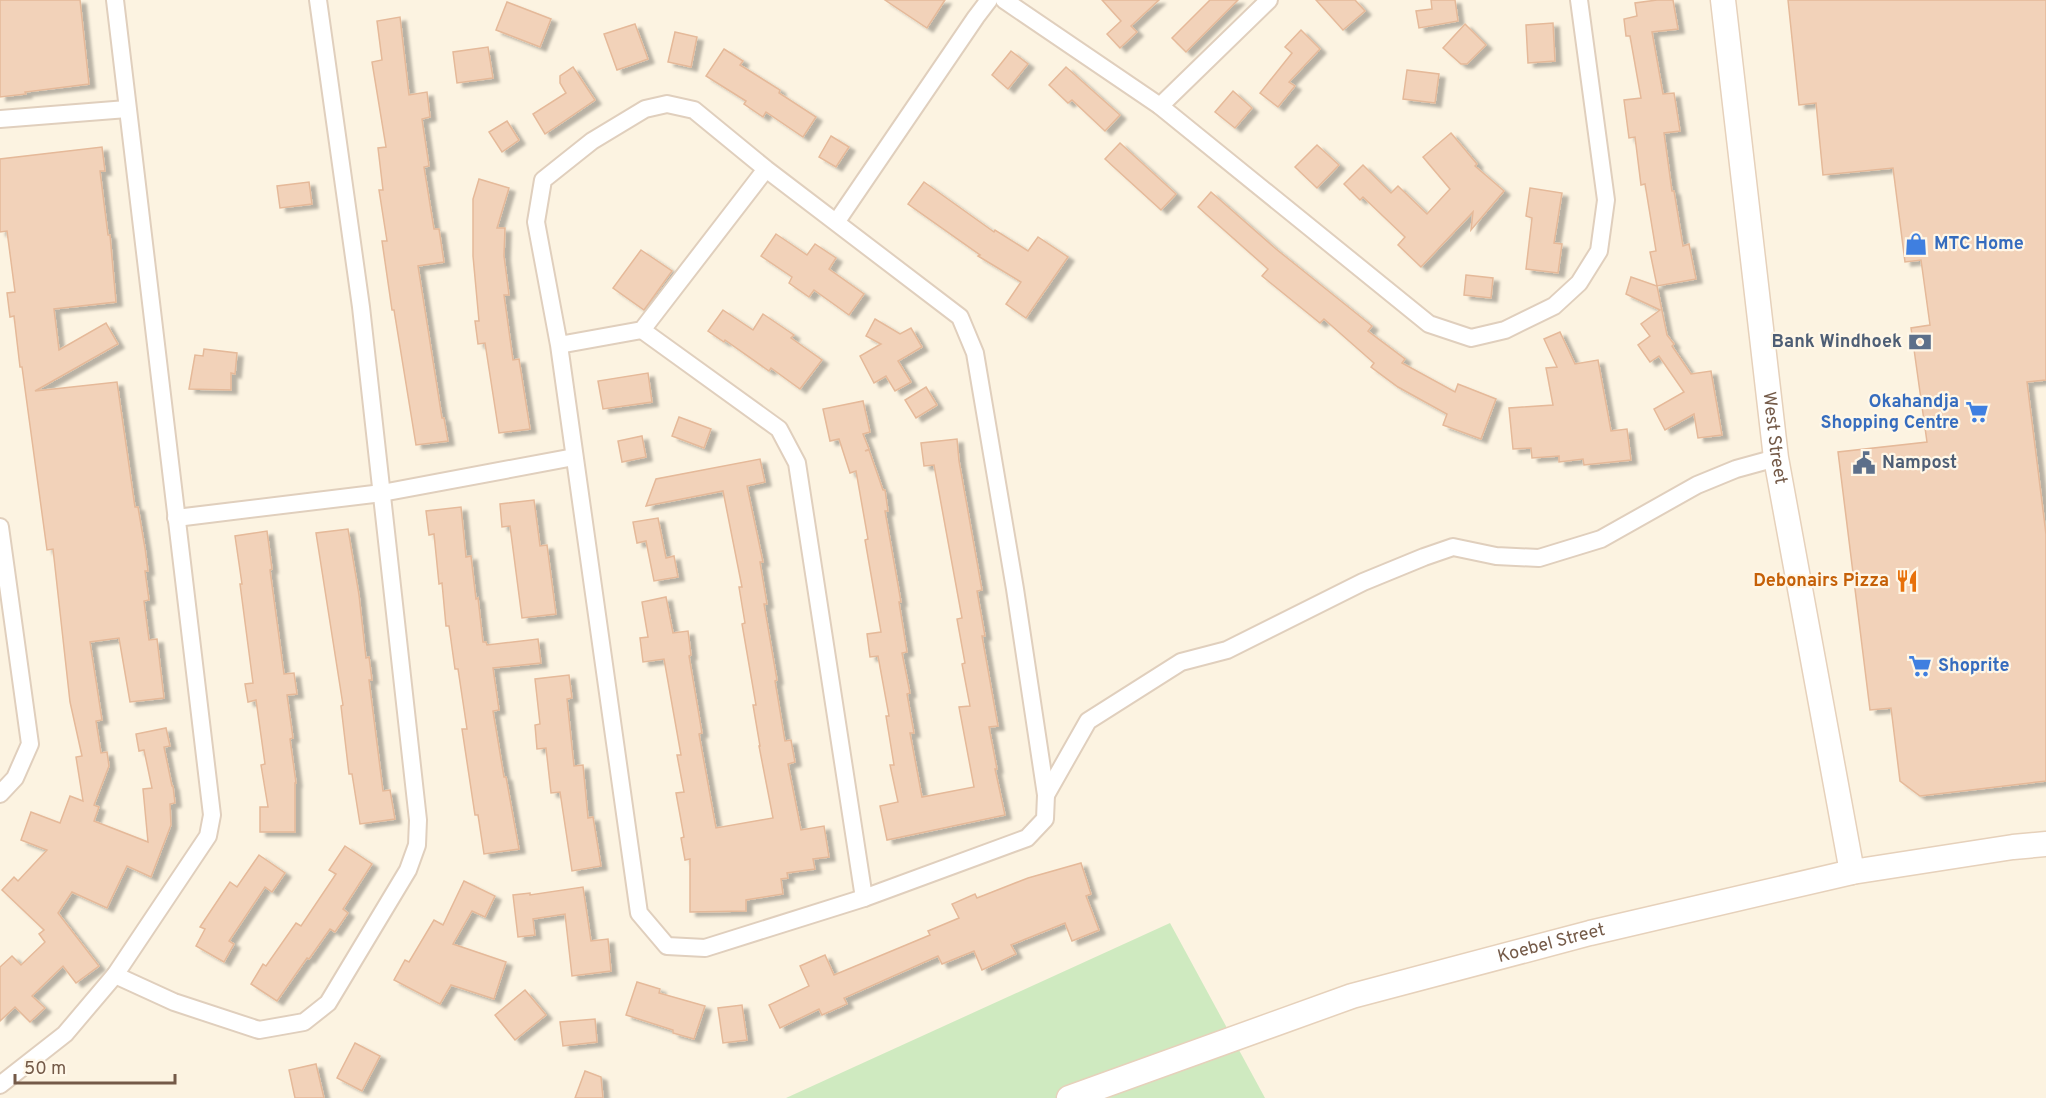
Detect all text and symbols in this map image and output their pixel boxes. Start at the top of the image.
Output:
shop icon: MTC Home [1903,231,1929,257]
place label: MTC Home [1934,233,2024,256]
bank icon: Bank Windhoek [1907,329,1933,355]
place label: Bank Windhoek [1771,331,1902,354]
street label: West Street [1757,390,1792,486]
place label: Okahandja Shopping Centre [1821,391,1959,435]
supermarket icon: Okahandja Shopping Centre [1964,399,1990,425]
public building icon: Nampost [1851,450,1877,476]
place label: Nampost [1882,452,1957,475]
restaurant icon: Debonairs Pizza [1894,568,1920,594]
place label: Debonairs Pizza [1753,570,1889,593]
supermarket icon: Shoprite [1907,653,1933,679]
place label: Shoprite [1938,655,2010,678]
street label: Koebel Street [1495,918,1607,968]
scale bar [15,1047,176,1085]
text: 50 m [24,1058,66,1081]

